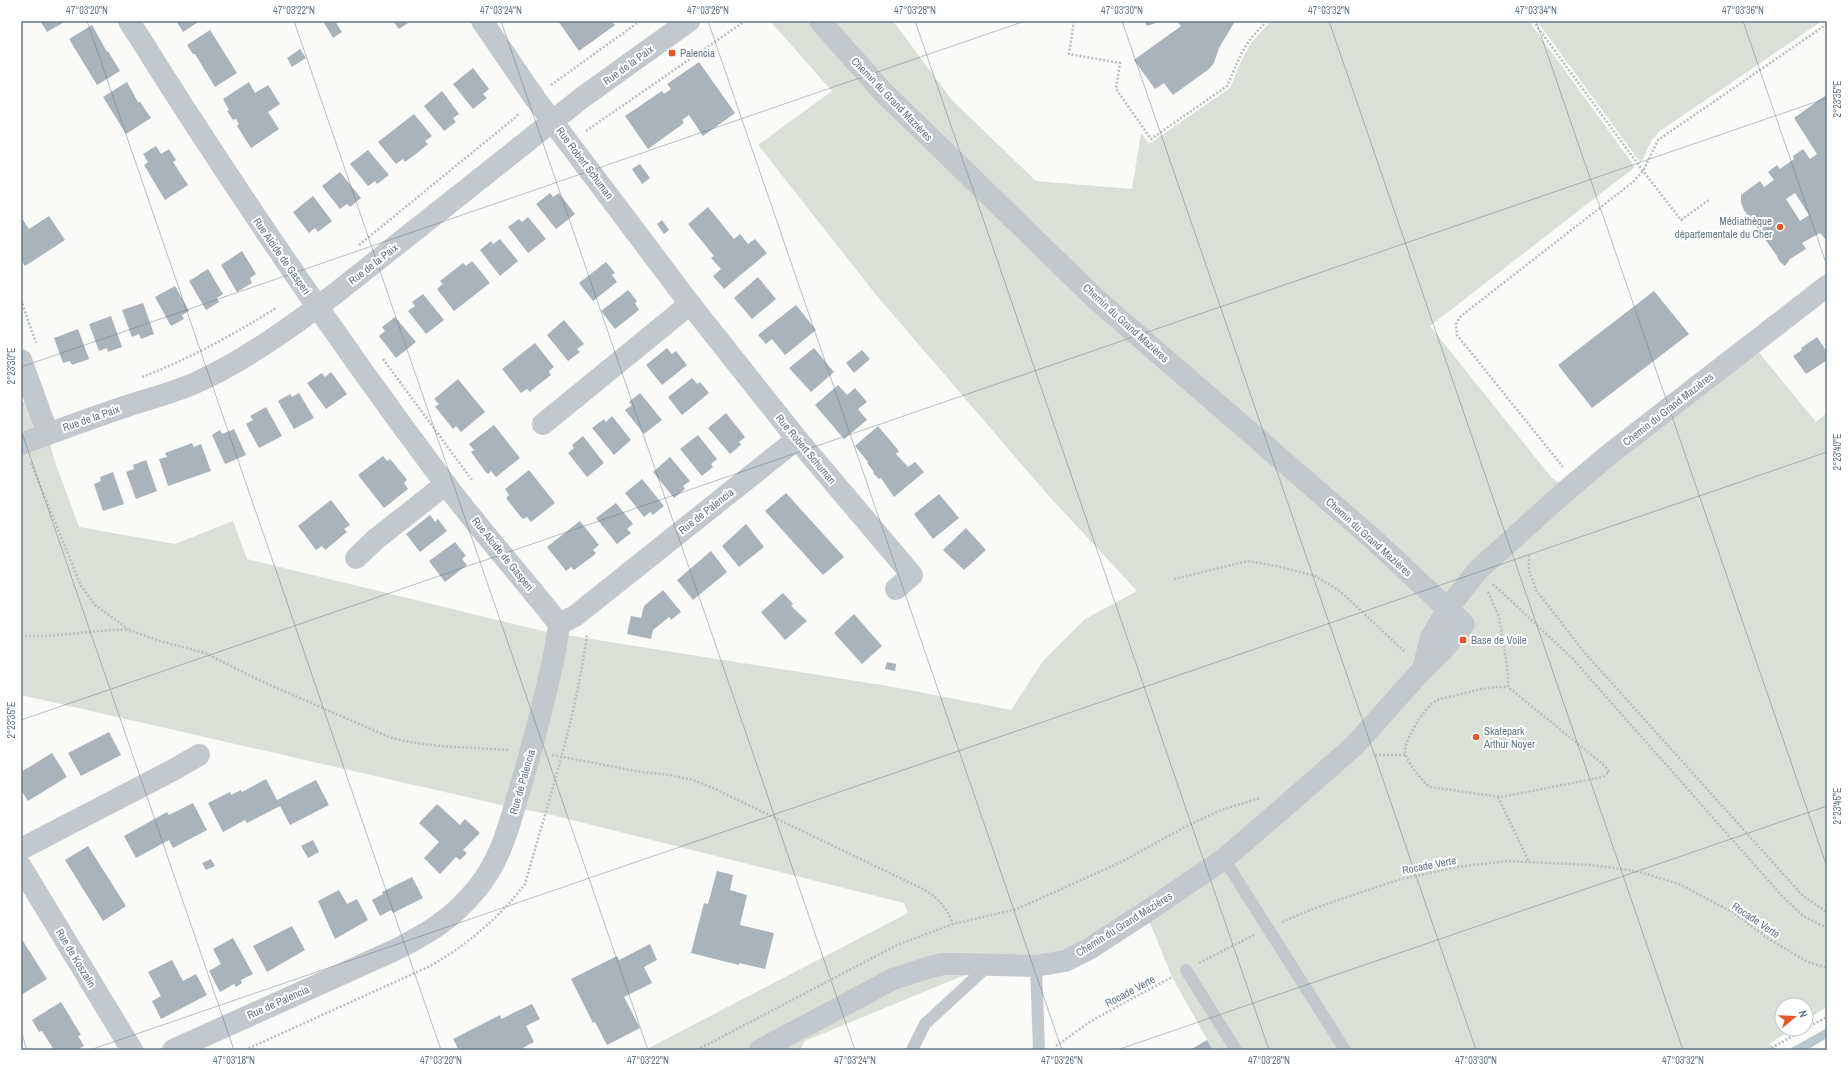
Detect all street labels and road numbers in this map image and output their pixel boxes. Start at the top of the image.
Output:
street label: Rue de la Paix [600,42,656,88]
street label: Chemin du Grand Mazières [848,54,936,144]
street label: Rue Robert Schuman [553,124,617,202]
street label: Rue Alcide de Gasperi [250,215,314,297]
street label: Rue de la Paix [345,240,401,288]
street label: Chemin du Grand Mazières [1080,281,1172,366]
street label: Chemin du Grand Mazières [1620,369,1717,449]
street label: Rue de la Paix [61,402,122,434]
street label: Rue Robert Schuman [773,411,839,487]
street label: Rue de Palencia [675,485,737,537]
street label: Chemin du Grand Mazières [1323,495,1415,580]
street label: Rue Alcide de Gasperi [469,514,537,594]
street label: Rue de Palencia [506,748,538,816]
street label: Rocade Verte [1401,853,1457,877]
street label: Chemin du Grand Mazières [1073,888,1175,959]
street label: Rocade Verte [1729,899,1783,941]
street label: Rue de Koszalin [53,926,99,990]
street label: Rocade Verte [1103,972,1157,1010]
street label: Rue de Palencia [245,982,311,1022]

